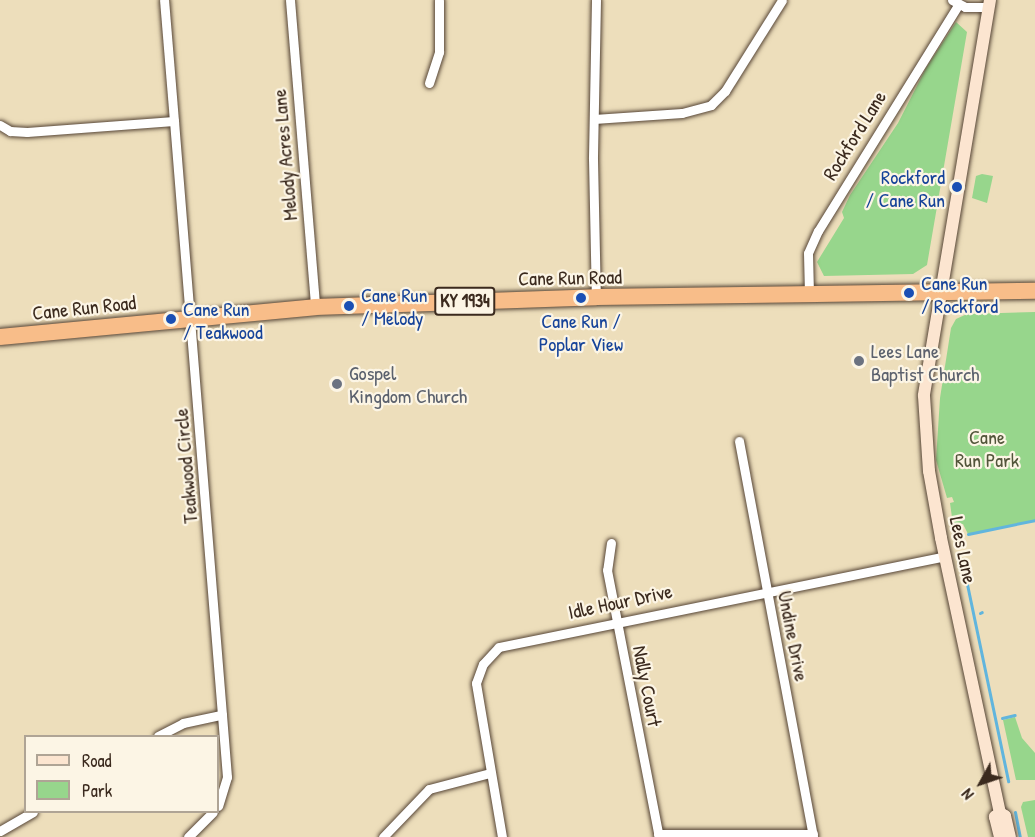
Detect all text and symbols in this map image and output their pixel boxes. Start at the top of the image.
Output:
street label: Rockford Lane [817,86,891,184]
street label: Melody Acres Lane [266,88,302,222]
place label: Rockford / Cane Run [865,164,945,211]
marker: Rockford / Cane Run [950,180,964,194]
street label: Cane Run Road [518,264,622,290]
place label: Cane Run / Rockford [921,270,998,317]
place label: Cane Run / Melody [361,282,428,329]
road number: KY 1934 [434,286,496,316]
marker: Cane Run / Rockford [902,286,916,300]
street label: Cane Run Road [31,290,137,324]
marker: Cane Run / Poplar View [574,291,588,305]
place label: Cane Run / Teakwood [183,296,263,343]
marker: Cane Run / Melody [342,299,356,313]
place label: Cane Run / Poplar View [539,308,623,355]
marker: Cane Run / Teakwood [164,312,178,326]
place label: Lees Lane Baptist Church [871,338,979,385]
marker: Lees Lane Baptist Church [852,354,866,368]
place label: Gospel Kingdom Church [349,360,467,407]
marker: Gospel Kingdom Church [330,377,344,391]
street label: Teakwood Circle [168,407,202,525]
park label: Cane Run Park [955,425,1019,472]
street label: Lees Lane [945,514,983,586]
street label: Idle Hour Drive [566,578,674,624]
street label: Undine Drive [773,589,815,683]
street label: Nally Court [628,644,668,728]
legend [24,735,219,813]
text: Road [82,748,112,773]
north arrow [951,753,1011,813]
text: Park [82,778,112,803]
text: N [956,784,978,805]

